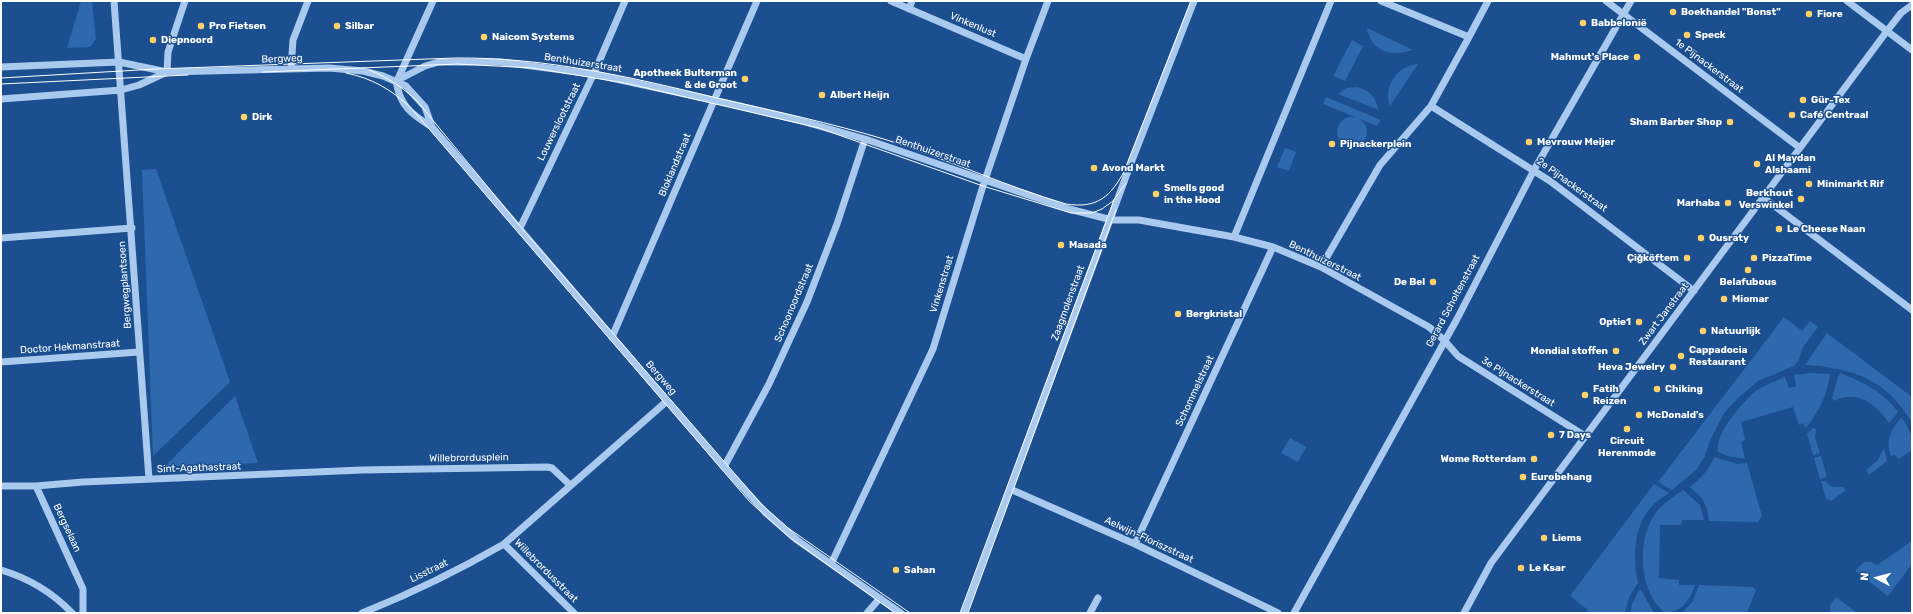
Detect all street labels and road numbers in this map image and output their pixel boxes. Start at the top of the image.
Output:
street label: Vinkenlust [948,10,998,40]
street label: 1e Pijnackerstraat [1672,36,1746,96]
street label: Benthuizerstraat [543,51,623,75]
street label: Bergweg [261,52,303,66]
street label: Louwerslootstraat [535,81,583,163]
street label: Bloklandstraat [656,132,694,198]
street label: Benthuizerstraat [894,134,972,170]
street label: 2e Pijnackerstraat [1534,155,1610,215]
street label: Benthuizerstraat [1287,238,1363,284]
street label: Bergwegplantsoen [116,241,134,329]
street label: Gerard Scholtenstraat [1424,253,1482,349]
street label: Vinkenstraat [928,254,956,314]
street label: Schoonoordstraat [772,262,816,344]
street label: Zaagmolenstraat [1049,264,1087,342]
street label: Zwart Janstraat [1637,280,1691,348]
street label: Doctor Hekmanstraat [20,338,120,356]
street label: Schommelstraat [1173,354,1217,428]
street label: 3e Pijnackerstraat [1479,355,1557,409]
street label: Bergweg [643,358,679,398]
street label: Willebrordusplein [429,451,509,465]
street label: Sint-Agathastraat [157,461,241,475]
street label: Bergselaan [51,502,83,554]
street label: Aelwijn-Floriszstraat [1103,514,1195,566]
street label: Willebrordusstraat [512,537,580,605]
street label: Lisstraat [408,557,450,585]

